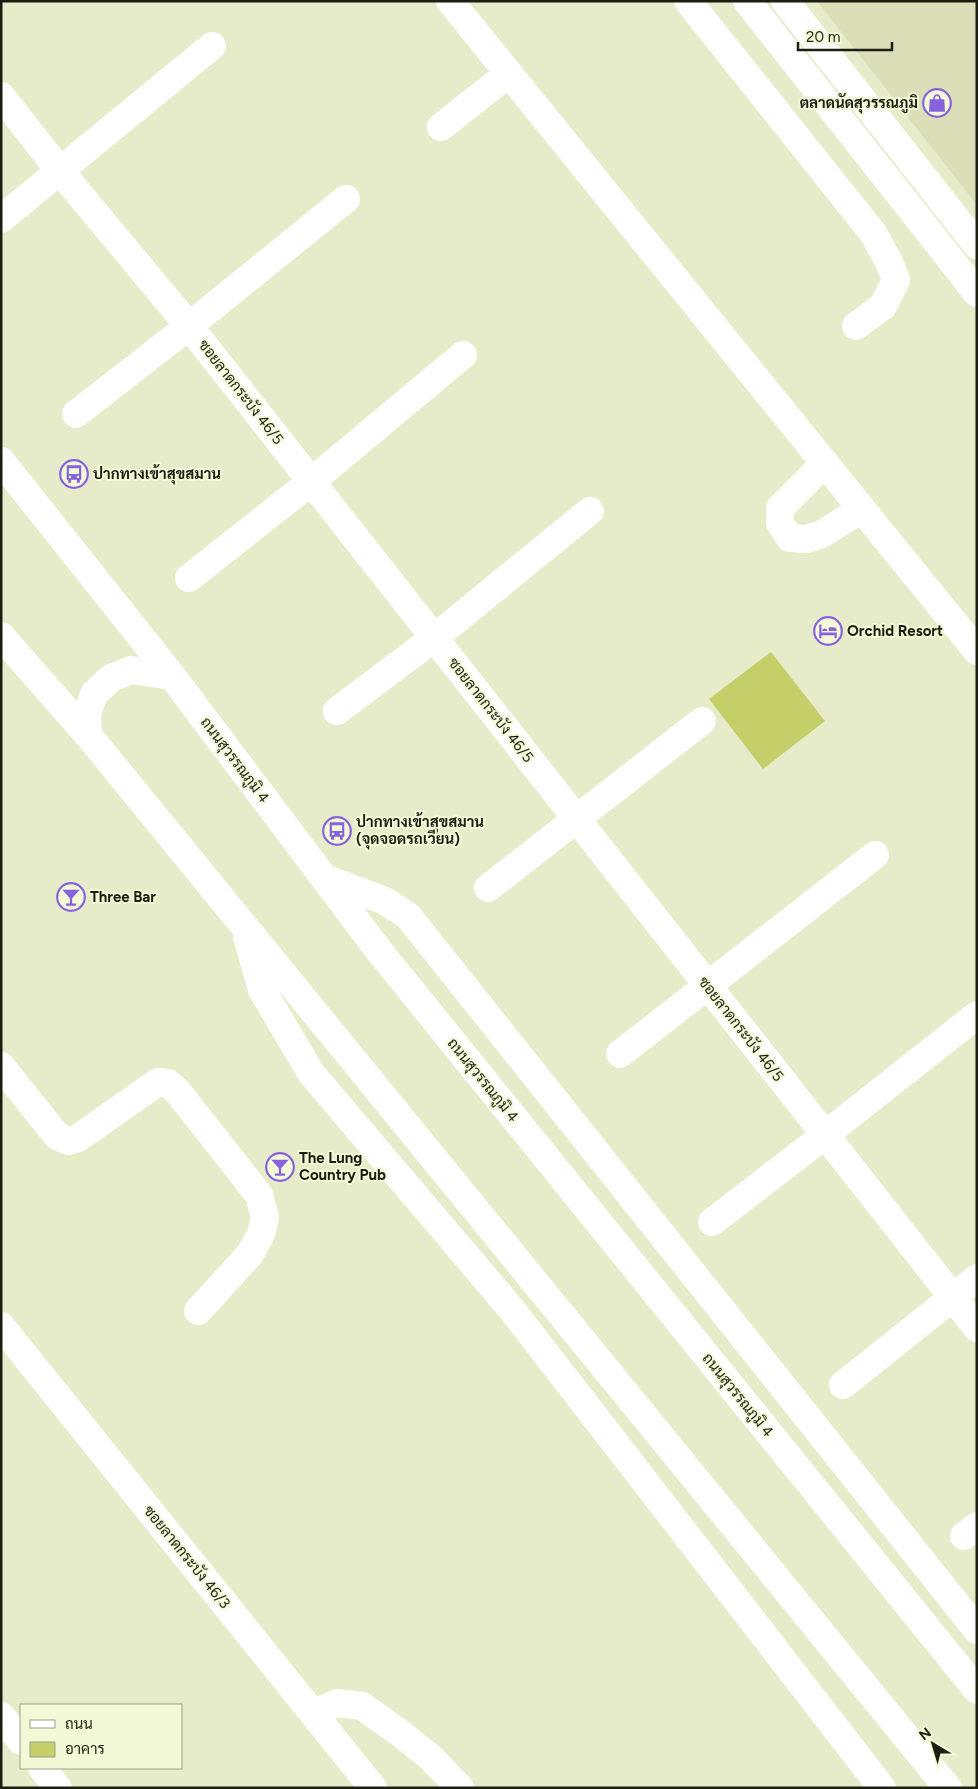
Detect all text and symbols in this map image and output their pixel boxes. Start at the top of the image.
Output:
scale bar [798,20,892,52]
text: 20 m [806,28,840,46]
shop icon: ตลาดนัดสุวรรณภูมิ [922,88,952,118]
place label: ตลาดนัดสุวรรณภูมิ [800,93,918,114]
street label: ซอยลาดกระบัง 46/5 [195,336,287,448]
bus stop icon: ปากทางเข้าสุขสมาน [59,459,89,489]
place label: ปากทางเข้าสุขสมาน [93,464,221,485]
hotel icon: Orchid Resort [813,616,843,646]
place label: Orchid Resort [847,622,943,640]
street label: ซอยลาดกระบัง 46/5 [445,654,537,766]
street label: ถนนสุวรรณภูมิ 4 [195,714,273,808]
place label: ปากทางเข้าสุขสมาน (จุดจอดรถเวียน) [356,812,484,850]
bus stop icon: ปากทางเข้าสุขสมาน (จุดจอดรถเวียน) [322,816,352,846]
bar icon: Three Bar [56,882,86,912]
place label: Three Bar [90,888,156,906]
street label: ซอยลาดกระบัง 46/5 [695,973,787,1085]
street label: ถนนสุวรรณภูมิ 4 [442,1034,522,1127]
place label: The Lung Country Pub [299,1149,386,1184]
bar icon: The Lung Country Pub [265,1152,295,1182]
street label: ถนนสุวรรณภูมิ 4 [697,1349,777,1442]
street label: ซอยลาดกระบัง 46/3 [140,1502,234,1612]
legend [20,1704,182,1769]
text: ถนน [65,1715,93,1733]
north arrow [908,1719,958,1769]
text: N [916,1724,935,1744]
text: อาคาร [65,1740,105,1758]

